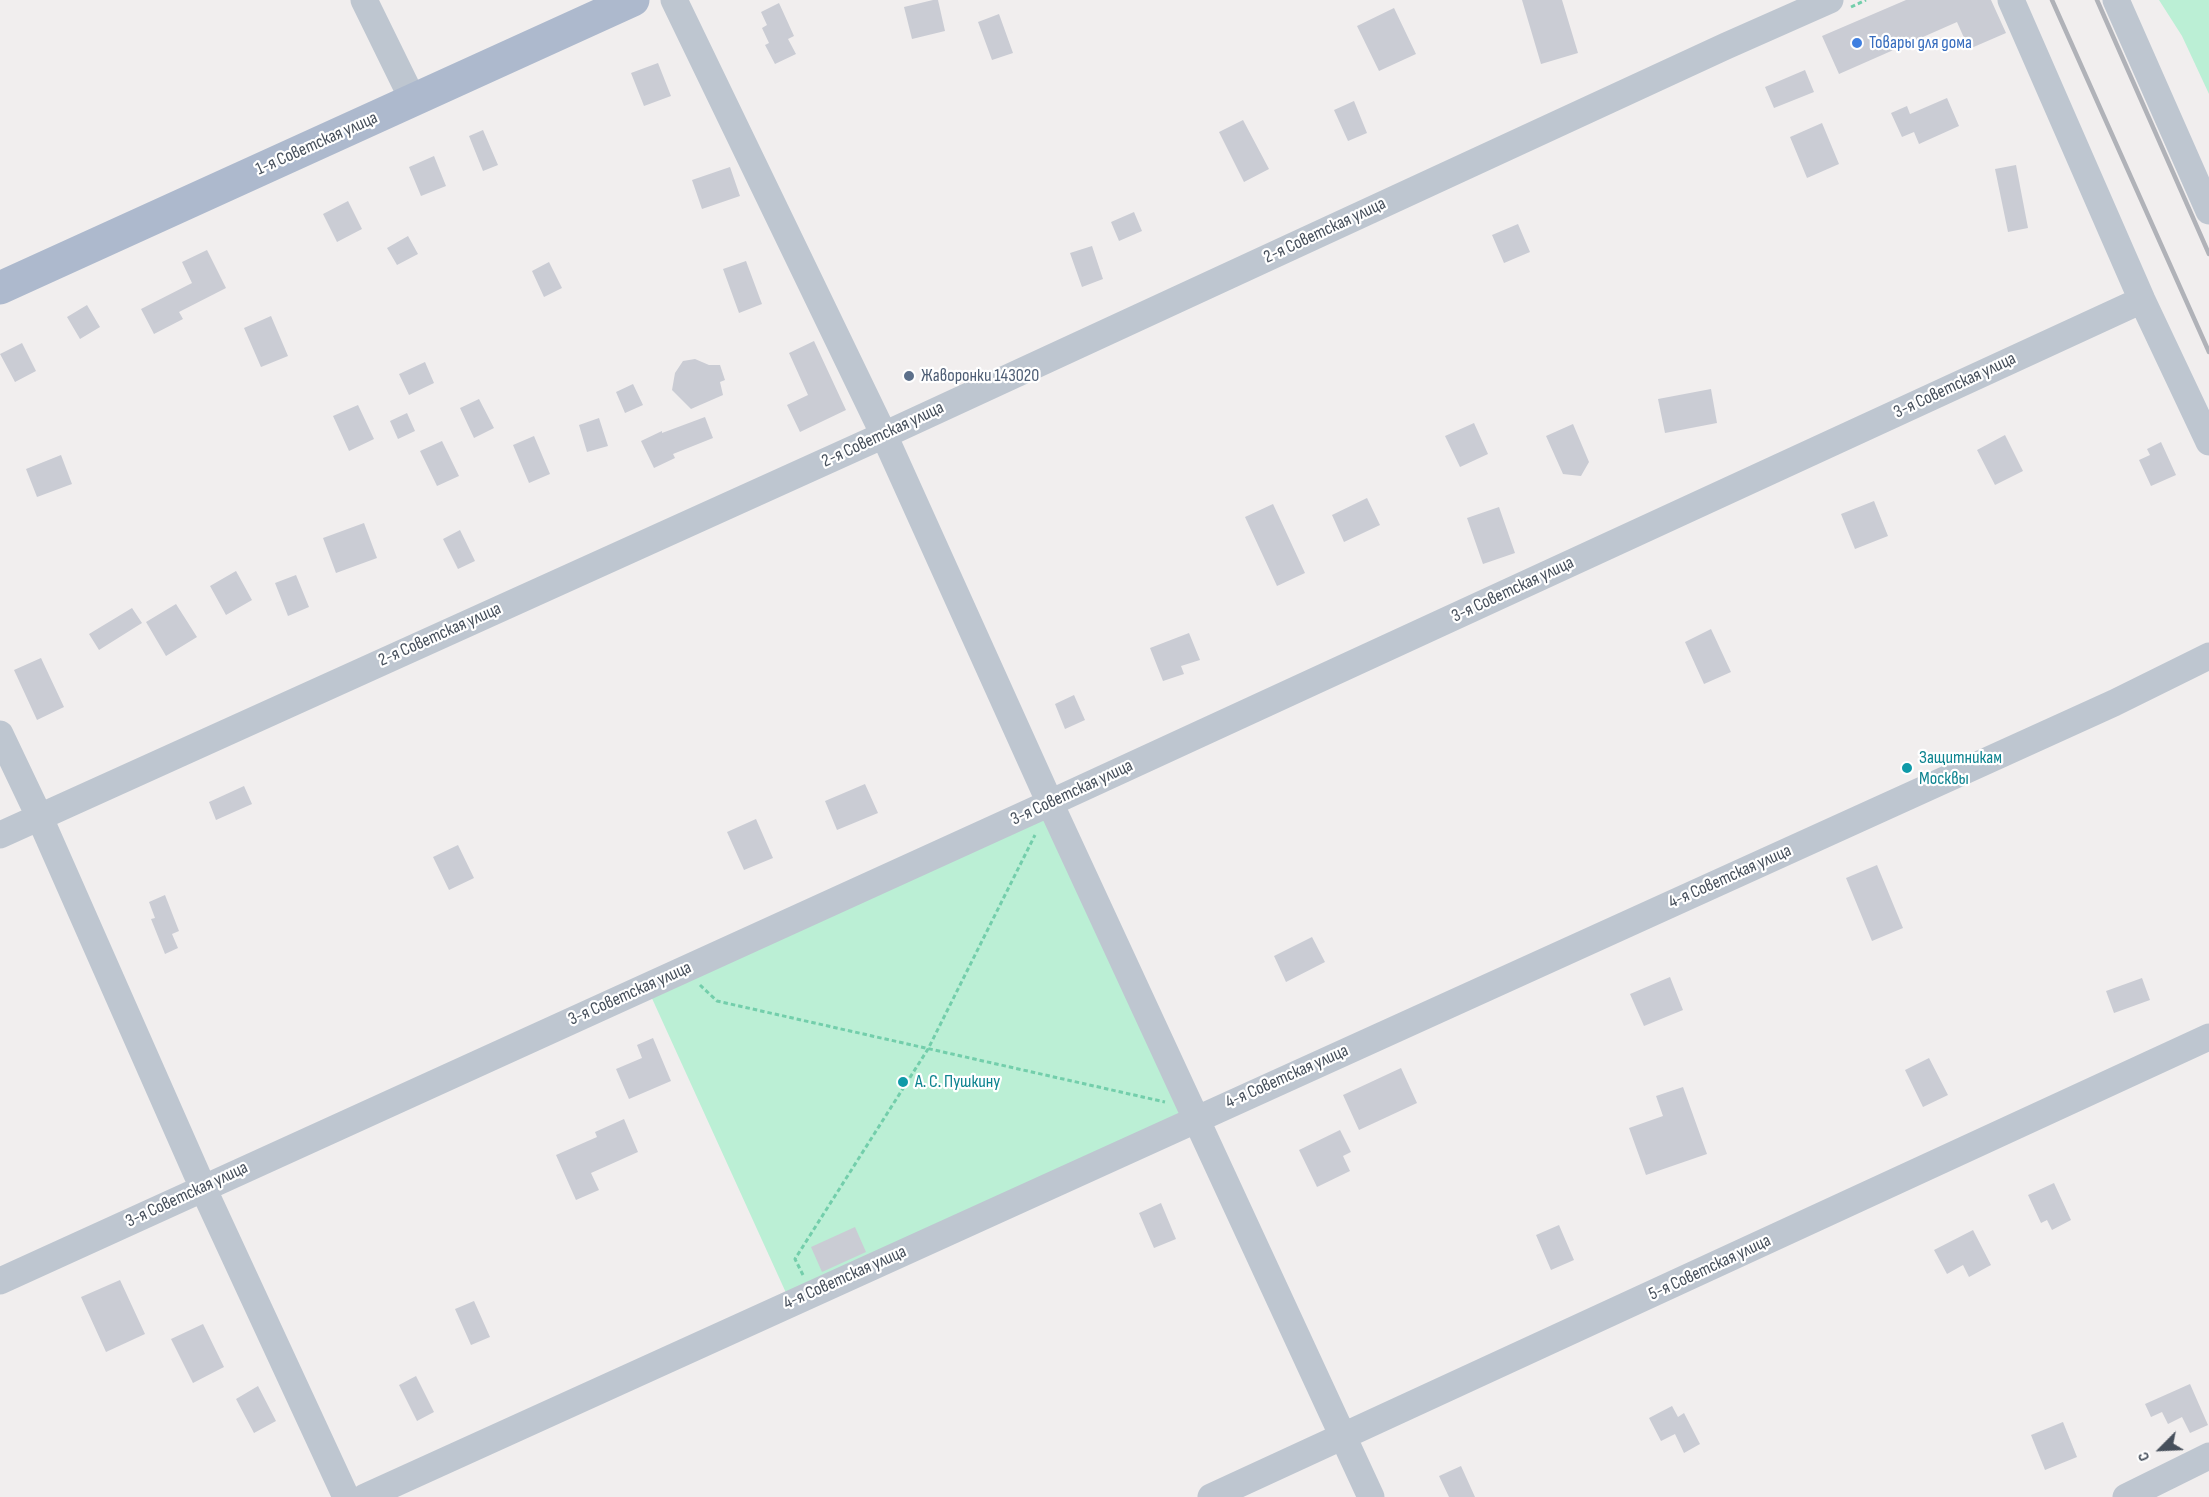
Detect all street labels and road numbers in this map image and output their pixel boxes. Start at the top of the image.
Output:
street label: 1-я Советская улица [253,107,381,181]
street label: 2-я Советская улица [1261,193,1389,269]
street label: 3-я Советская улица [1890,348,2020,424]
street label: 2-я Советская улица [819,397,947,473]
street label: 3-я Советская улица [1448,552,1578,628]
street label: 2-я Советская улица [375,598,505,672]
street label: 3-я Советская улица [1007,755,1137,831]
street label: 4-я Советская улица [1665,840,1795,914]
street label: 3-я Советская улица [565,957,695,1031]
street label: 4-я Советская улица [1222,1040,1352,1114]
street label: 3-я Советская улица [122,1157,252,1233]
street label: 5-я Советская улица [1646,1230,1774,1306]
street label: 4-я Советская улица [780,1241,910,1315]

